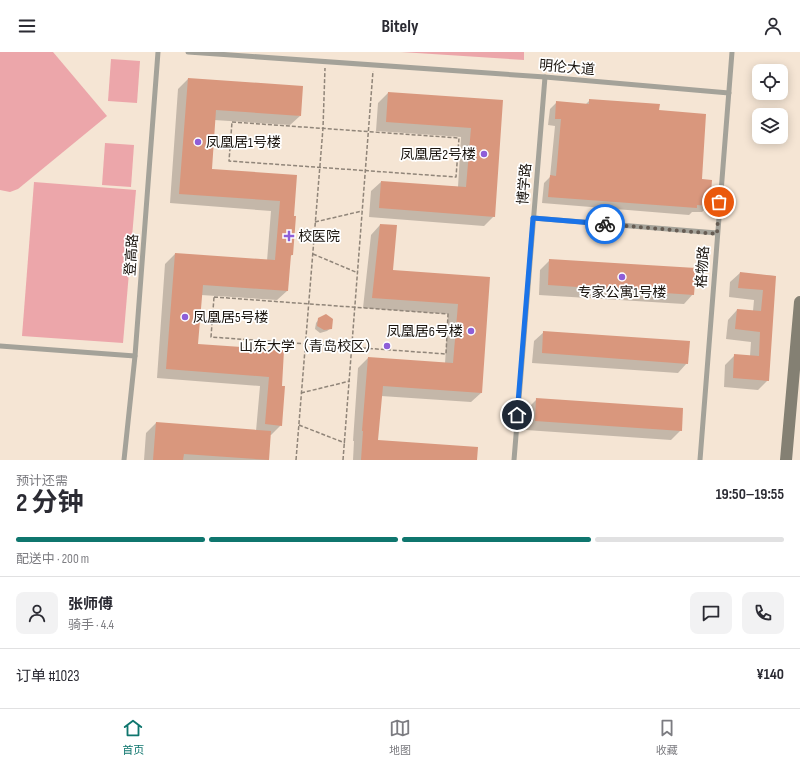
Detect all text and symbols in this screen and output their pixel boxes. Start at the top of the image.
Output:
icon: menu [16,15,38,37]
icon: person [762,15,784,37]
text: Bitely [382,16,418,37]
street label: 明伦大道 [538,57,596,78]
map controls [752,64,788,144]
button: locate [752,64,788,100]
button: layers [752,108,788,144]
place label: 凤凰居1号楼 [206,134,281,151]
marker: 凤凰居1号楼 [193,137,203,147]
place label: 凤凰居2号楼 [400,146,476,163]
marker: 凤凰居2号楼 [479,149,489,159]
street label: 博学路 [514,162,535,206]
pin [702,185,736,219]
icon: bag [708,191,730,213]
courier [585,204,625,244]
icon: bike [594,213,616,235]
place label: 校医院 [298,228,340,245]
marker: 校医院 [283,230,295,242]
street label: 登高路 [122,233,141,277]
street label: 格物路 [693,245,712,289]
marker: 专家公寓1号楼 [617,272,627,282]
place label: 专家公寓1号楼 [578,284,666,301]
place label: 凤凰居5号楼 [193,309,269,326]
marker: 凤凰居5号楼 [180,312,190,322]
place label: 凤凰居6号楼 [387,323,463,340]
marker: 凤凰居6号楼 [466,326,476,336]
place label: 山东大学（青岛校区） [239,338,379,355]
marker: 山东大学（青岛校区） [382,341,392,351]
pin [500,398,534,432]
icon: home [506,404,528,426]
text: 预计还需 [16,473,68,489]
text: 19:50–19:55 [716,485,784,504]
text: 2 分钟 [16,488,83,519]
text: 配送中 · 200 m [16,551,89,567]
button: person [16,592,58,634]
button: chat [690,592,732,634]
button: phone [742,592,784,634]
text: 张师傅 [68,595,113,614]
text: 骑手 · 4.4 [68,617,114,633]
text: ¥140 [756,665,784,684]
text: 订单 #1023 [16,667,80,686]
tab: 首页 [122,717,144,757]
tab: 地图 [389,717,411,757]
tab: 收藏 [656,717,678,757]

